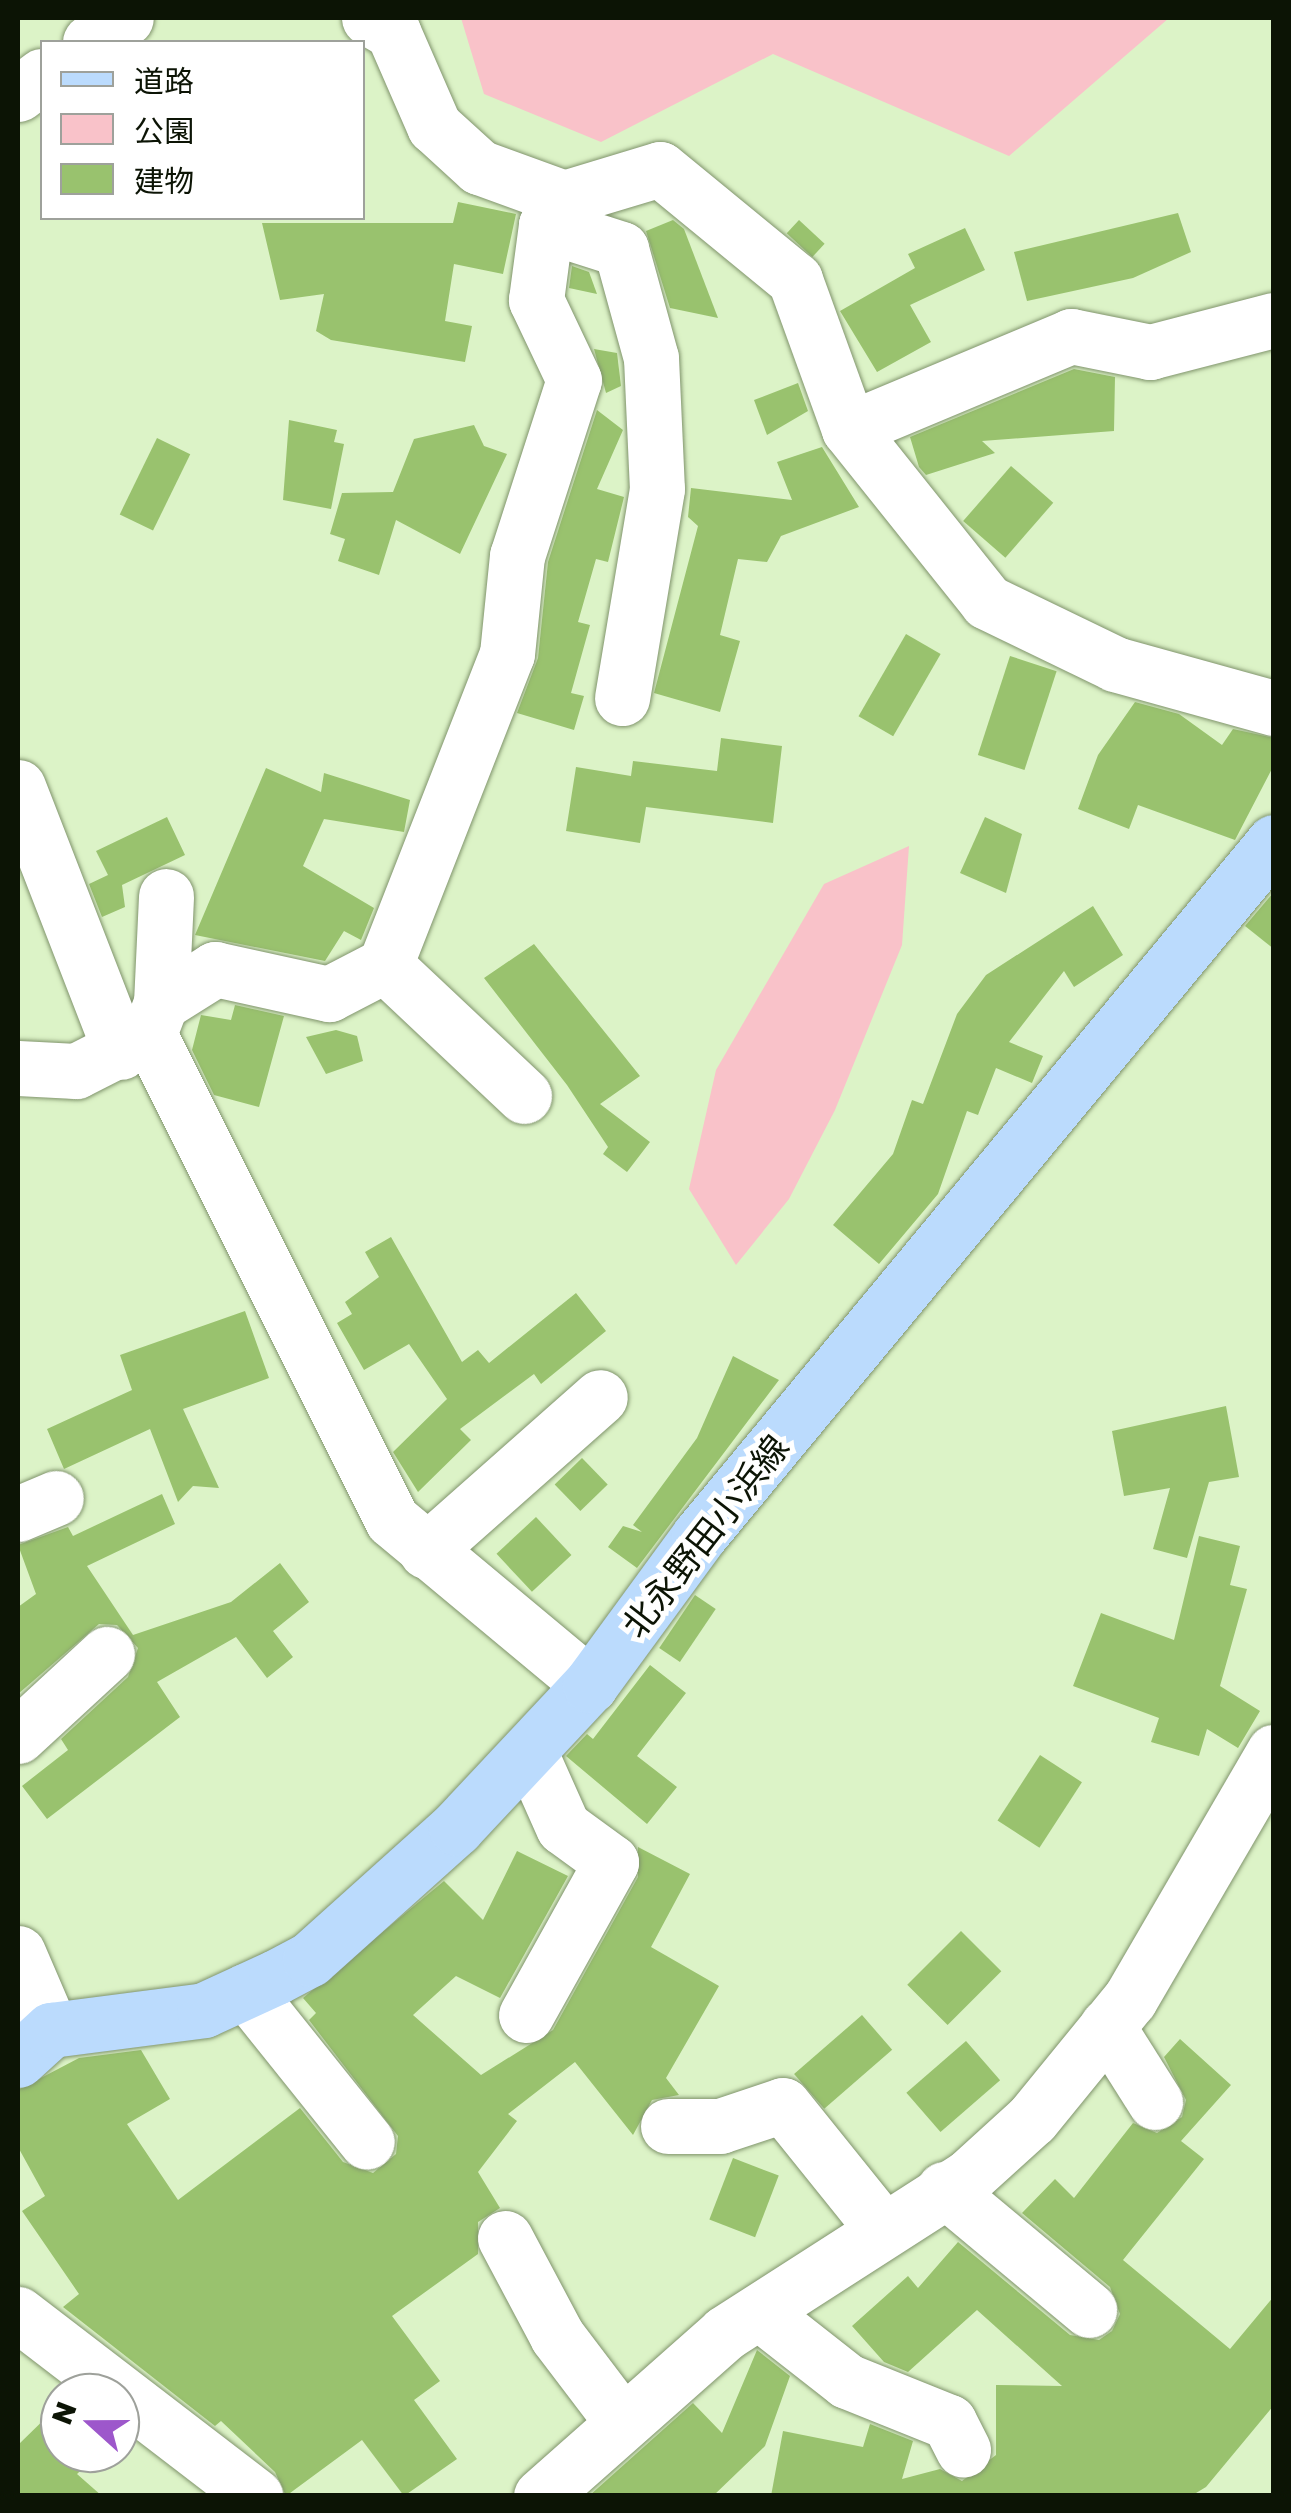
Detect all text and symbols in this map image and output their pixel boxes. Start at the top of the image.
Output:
legend [40,40,365,220]
text: 道路 [134,63,194,99]
text: 公園 [134,113,194,149]
text: 建物 [134,163,194,199]
street label: 北永野田小浜線 [613,1427,797,1645]
north arrow [40,2373,140,2473]
text: N [44,2397,83,2429]

